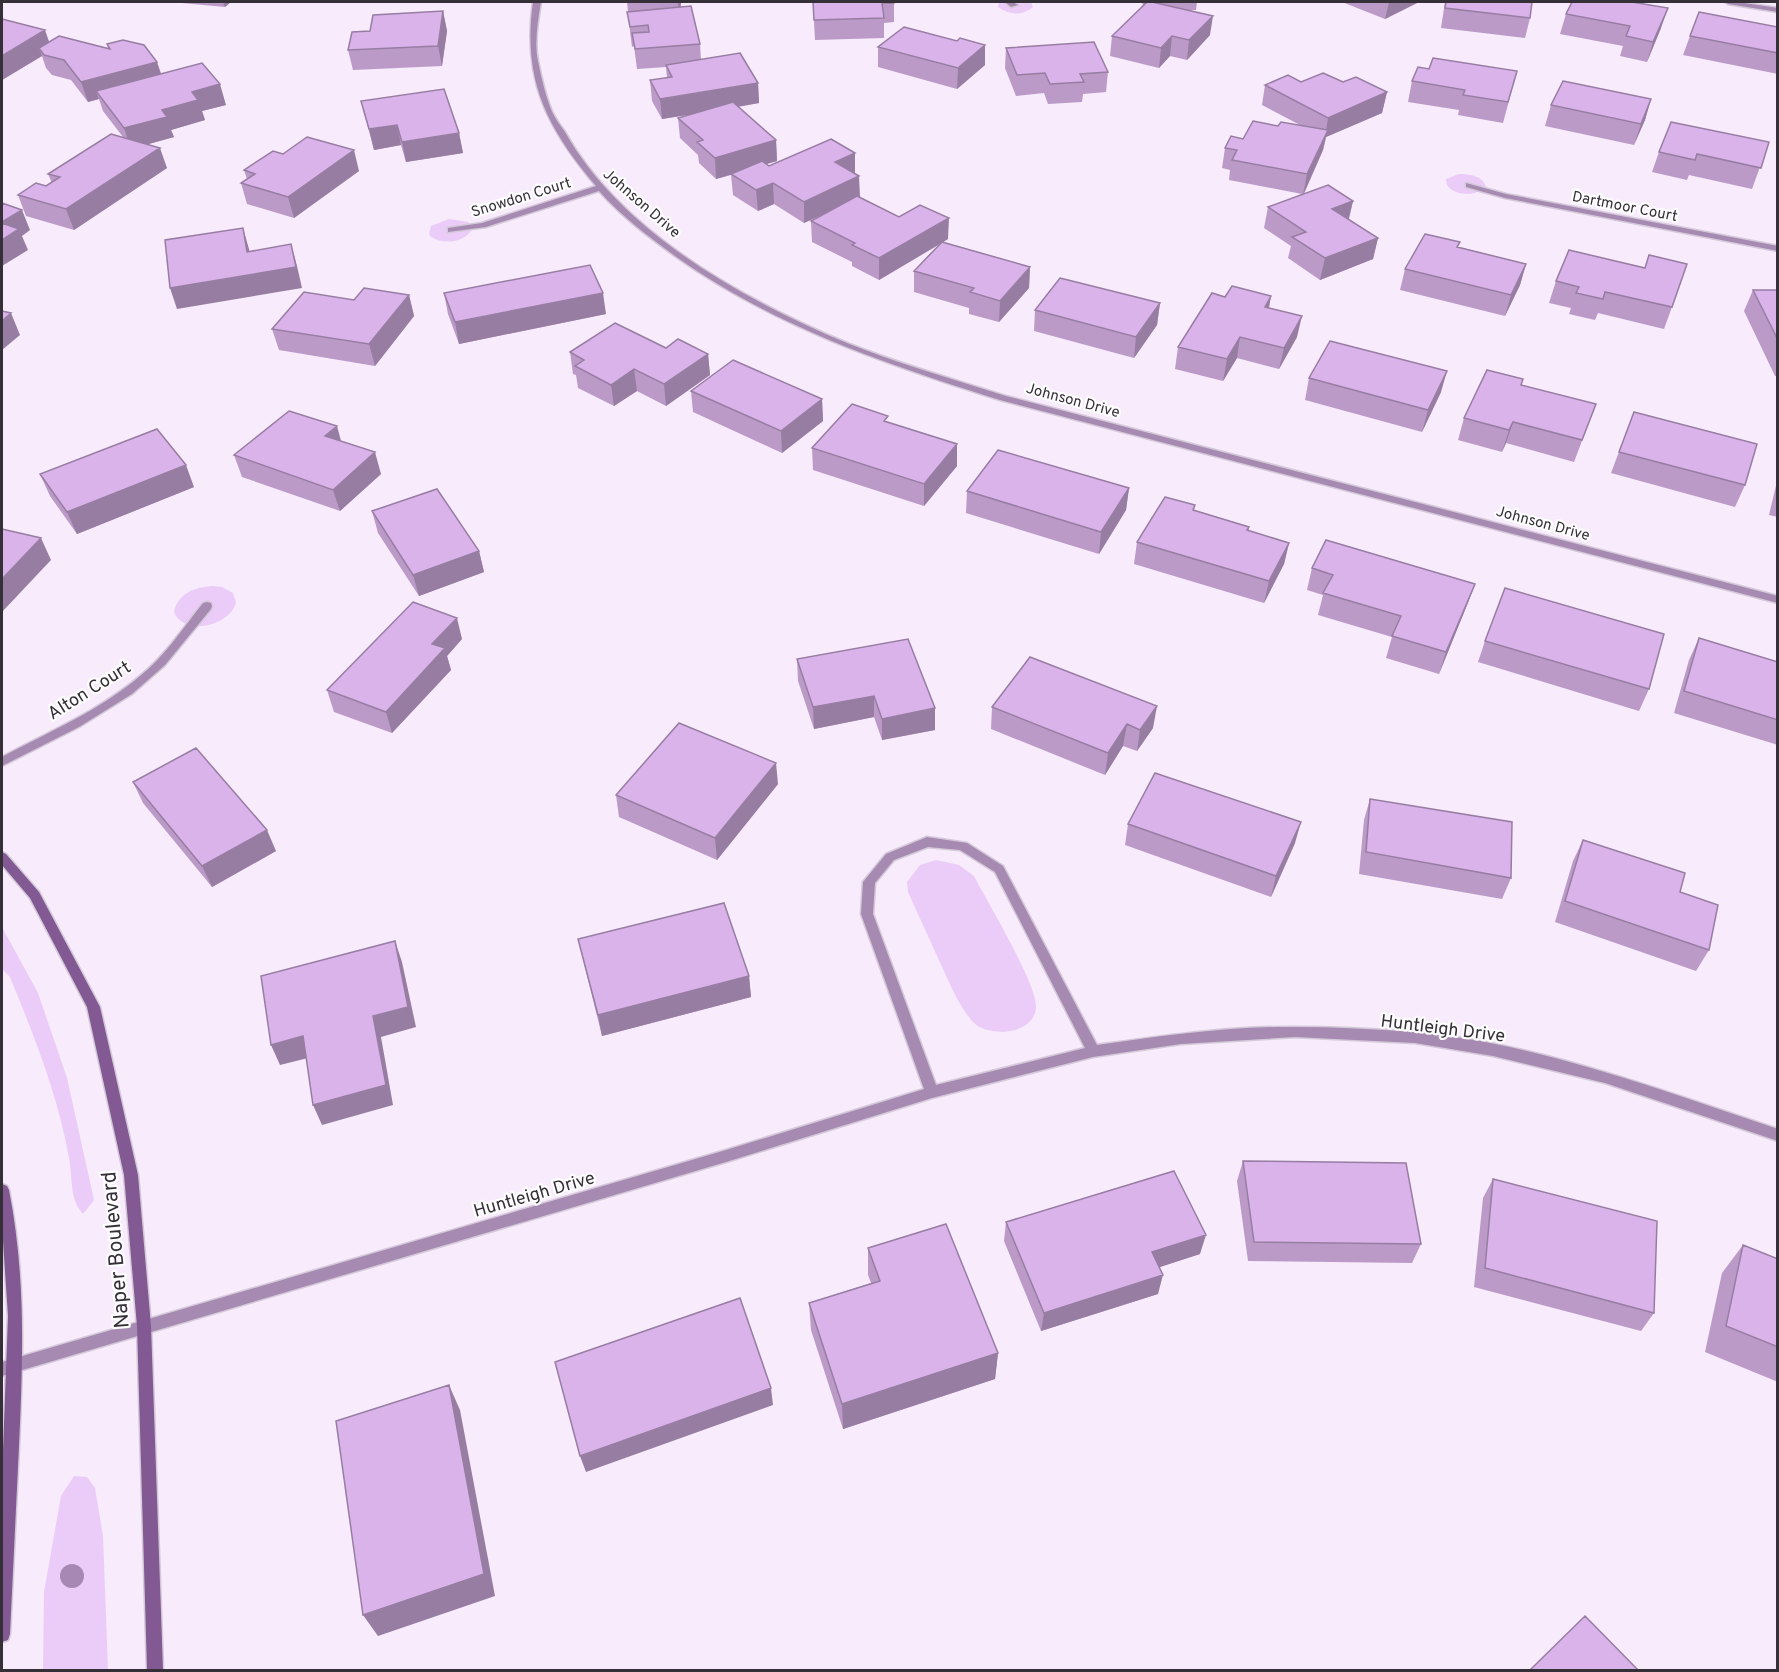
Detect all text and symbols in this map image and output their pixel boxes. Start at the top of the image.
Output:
street label: Johnson Drive [598,165,684,243]
street label: Snowdon Court [469,174,574,223]
street label: Dartmoor Court [1570,188,1679,227]
street label: Johnson Drive [1024,380,1122,423]
street label: Johnson Drive [1494,503,1592,546]
street label: Alton Court [44,657,136,726]
street label: Huntleigh Drive [1379,1010,1506,1049]
street label: Huntleigh Drive [471,1167,598,1224]
street label: Naper Boulevard [96,1170,137,1329]

